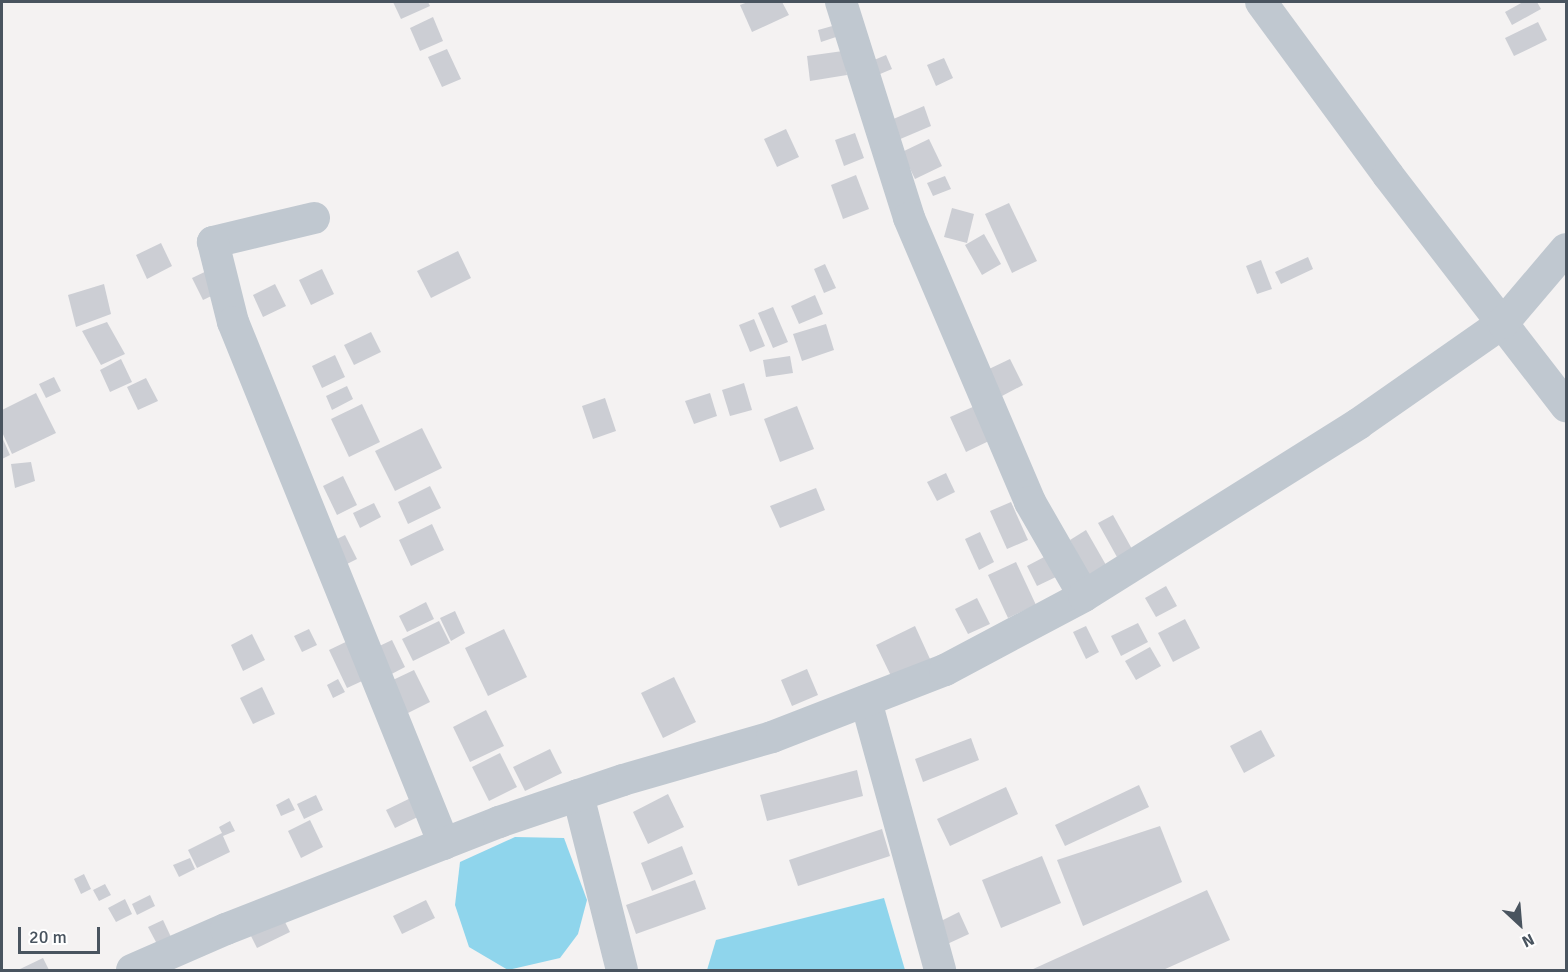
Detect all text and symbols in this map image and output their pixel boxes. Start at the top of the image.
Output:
north arrow [1490,894,1550,954]
scale bar [21,915,104,953]
text: 20 m [29,926,67,948]
text: N [1519,929,1537,952]

